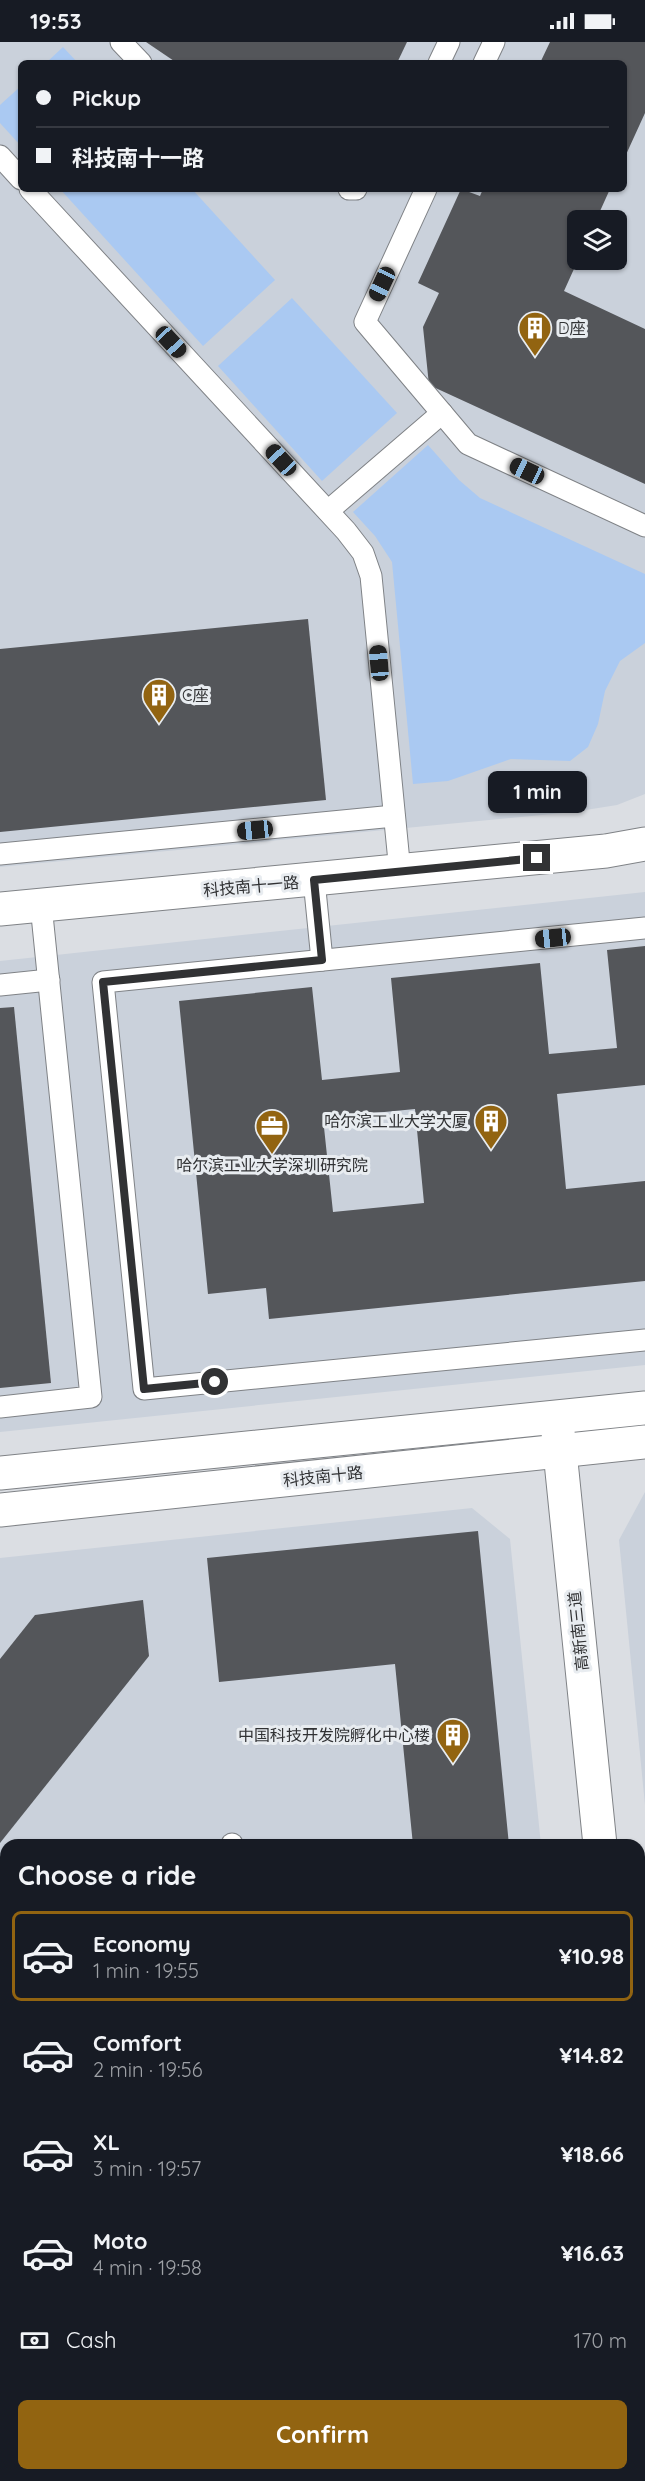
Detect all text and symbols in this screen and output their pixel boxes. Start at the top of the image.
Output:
text: 19:53 [30,7,82,35]
text: Pickup [72,84,141,112]
text: 科技南十一路 [72,144,204,172]
map controls [567,210,627,270]
button: layers [567,210,627,270]
car [366,264,398,304]
building icon: D座 [517,310,553,357]
place label: D座 [558,318,586,338]
car [152,323,190,361]
car [262,441,300,479]
car [507,455,547,487]
car [368,644,390,682]
building icon: C座 [141,677,177,724]
place label: C座 [182,685,208,705]
callout: 1 min [488,771,586,813]
text: 1 min [513,779,562,804]
car [236,819,274,841]
route end [523,844,550,871]
street label: 科技南十一路 [202,872,300,900]
car [534,927,572,949]
building icon: 哈尔滨工业大学大厦 [473,1103,509,1150]
office icon: 哈尔滨工业大学深圳研究院 [254,1108,290,1155]
place label: 哈尔滨工业大学大厦 [324,1111,468,1131]
place label: 哈尔滨工业大学深圳研究院 [176,1155,368,1175]
route start [201,1368,228,1395]
street label: 科技南十路 [282,1462,364,1490]
street label: 高新南三道 [564,1590,592,1672]
building icon: 中国科技开发院孵化中心楼 [435,1717,471,1764]
place label: 中国科技开发院孵化中心楼 [238,1725,430,1745]
text: Choose a ride [18,1858,196,1892]
icon: car [21,1929,75,1983]
text: Economy [93,1930,191,1958]
text: ¥10.98 [559,1942,624,1970]
text: 1 min · 19:55 [93,1958,199,1983]
icon: car [21,2028,75,2082]
text: Comfort [93,2029,182,2057]
text: ¥14.82 [559,2041,624,2069]
text: 2 min · 19:56 [93,2057,202,2082]
icon: car [21,2127,75,2181]
text: XL [93,2128,120,2156]
text: ¥18.66 [560,2140,624,2168]
text: 3 min · 19:57 [93,2156,201,2181]
icon: car [21,2226,75,2280]
text: Moto [93,2227,147,2255]
text: ¥16.63 [561,2239,624,2267]
text: 4 min · 19:58 [93,2255,202,2280]
icon: cash [18,2324,51,2357]
text: Cash [66,2326,117,2354]
text: 170 m [574,2328,627,2353]
button: Confirm [18,2400,627,2469]

